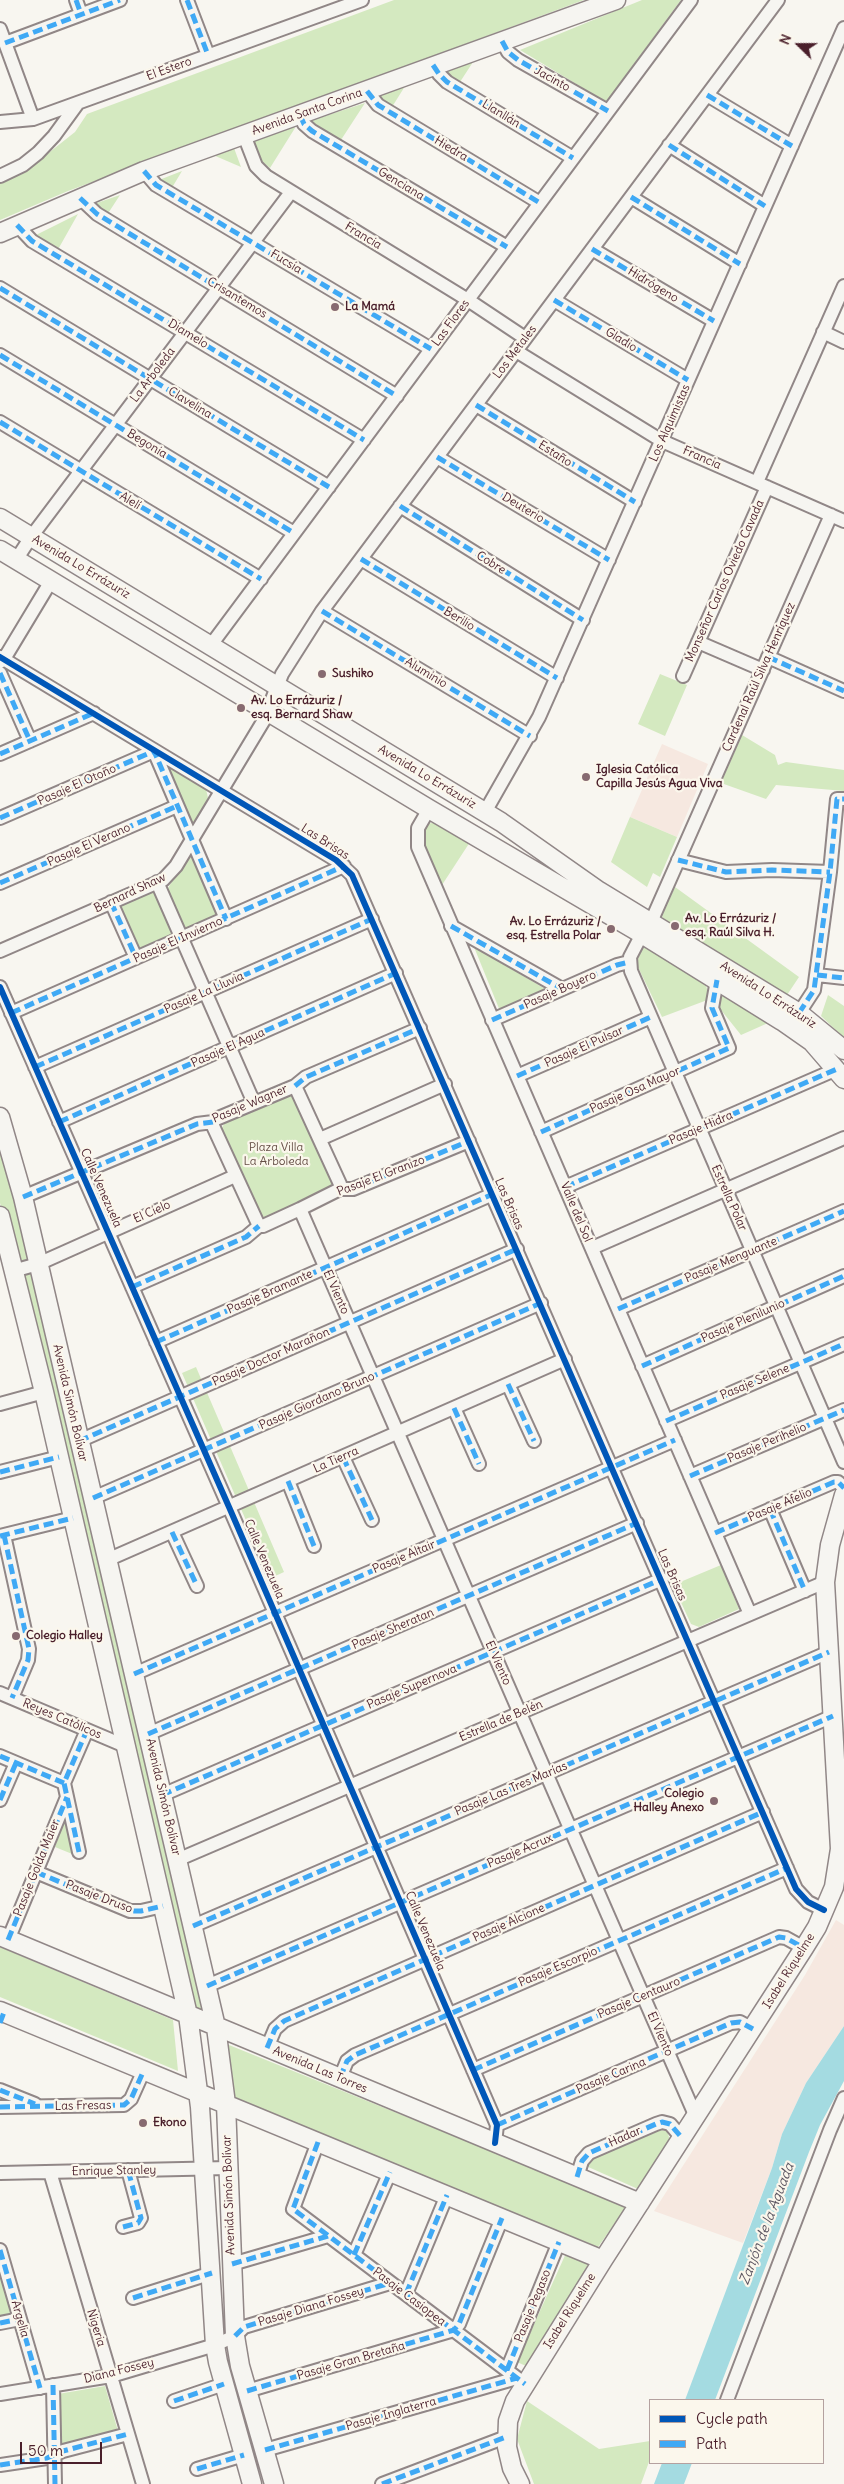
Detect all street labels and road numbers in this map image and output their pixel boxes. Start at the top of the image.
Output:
street label: El Estero [144,54,194,84]
street label: Jacinto [531,63,573,95]
street label: Avenida Santa Corina [250,85,364,139]
street label: Llanllán [479,97,523,131]
street label: Hiedra [432,133,470,165]
street label: Genciana [375,165,427,203]
street label: Francia [342,219,384,253]
street label: Fucsia [268,247,304,277]
street label: Hidrógeno [625,264,681,306]
street label: Crisantemos [204,274,270,322]
street label: Las Flores [429,297,473,349]
street label: Diamelo [165,316,211,352]
street label: Los Metales [490,322,540,382]
street label: Gladio [602,325,640,355]
street label: La Arboleda [128,345,178,405]
street label: Los Alquimistas [647,382,693,464]
street label: Clavelina [165,384,215,422]
street label: Begonia [124,426,170,462]
street label: Estaño [535,438,575,470]
street label: Francia [681,443,723,473]
street label: Alelí [117,489,143,513]
street label: Deuterio [499,490,547,526]
street label: Monseñor Carlos Oviedo Cavada [683,498,767,664]
street label: Avenida Lo Errázuriz [29,532,133,602]
street label: Cobre [474,548,508,578]
street label: Cardenal Raúl Silva Henríquez [719,600,799,754]
street label: Berilio [441,604,477,634]
street label: Aluminio [402,655,450,691]
street label: Avenida Lo Errázuriz [375,742,479,812]
street label: Pasaje El Otoño [35,761,119,809]
street label: Pasaje El Verano [45,820,133,870]
street label: Las Brisas [298,821,352,863]
street label: Bernard Shaw [92,870,168,916]
street label: Pasaje El Invierno [131,914,225,966]
street label: Avenida Lo Errázuriz [717,958,819,1032]
street label: Pasaje Boyero [522,968,598,1012]
street label: Pasaje La Lluvia [162,969,246,1017]
street label: Pasaje El Pulsar [542,1023,626,1071]
street label: Pasaje El Agua [189,1025,267,1071]
street label: Pasaje Osa Mayor [588,1064,682,1116]
street label: Pasaje Wagner [210,1082,290,1126]
street label: Pasaje Hidra [667,1108,735,1148]
street label: Calle Venezuela [77,1146,125,1230]
street label: Pasaje El Granizo [335,1153,427,1199]
street label: Estrella Polar [708,1163,750,1233]
street label: Las Brisas [491,1176,527,1232]
street label: Valle del Sol [557,1180,595,1244]
street label: El Cielo [131,1197,173,1227]
street label: Pasaje Menguante [683,1234,779,1286]
street label: Pasaje Bramante [225,1267,315,1317]
street label: El Viento [320,1268,352,1316]
street label: Pasaje Plenilunio [699,1296,787,1346]
street label: Pasaje Doctor Marañon [210,1325,332,1389]
street label: Avenida Simón Bolívar [49,1343,91,1463]
street label: Pasaje Selene [718,1361,792,1403]
street label: Pasaje Giordano Bruno [257,1369,377,1433]
street label: Pasaje Perihelio [725,1420,809,1466]
street label: La Tierra [311,1444,361,1476]
street label: Pasaje Afelio [746,1485,814,1525]
street label: Calle Venezuela [241,1517,287,1601]
street label: Pasaje Altair [370,1537,438,1577]
street label: Las Brisas [654,1547,690,1603]
street label: Pasaje Sheratan [350,1605,436,1653]
street label: El Viento [482,1639,514,1687]
street label: Pasaje Supernova [365,1662,459,1712]
street label: Reyes Católicos [20,1696,104,1742]
street label: Estrella de Belén [457,1697,545,1745]
street label: Avenida Simón Bolívar [142,1737,184,1857]
street label: Pasaje Las Tres Marías [453,1759,569,1819]
street label: Pasaje Golda Maier [11,1817,63,1919]
street label: Pasaje Acrux [485,1831,555,1871]
street label: Pasaje Druso [63,1878,135,1916]
street label: Calle Venezuela [402,1889,448,1973]
street label: Pasaje Alcione [471,1901,547,1945]
street label: Isabel Riquelme [760,1931,818,2011]
street label: Pasaje Escorpio [516,1944,600,1990]
street label: Pasaje Centauro [596,1974,682,2022]
street label: El Viento [644,2010,676,2058]
street label: Avenida Las Torres [270,2044,370,2096]
street label: Pasaje Carina [574,2055,648,2097]
street label: Las Fresas [55,2098,111,2114]
street label: Hadar [606,2123,644,2151]
street label: Avenida Simón Bolívar [220,2135,238,2255]
street label: Enrique Stanley [72,2163,156,2179]
street label: Pasaje Casiopea [370,2265,448,2329]
street label: Pasaje Pegaso [512,2268,554,2344]
street label: Isabel Riquelme [541,2271,599,2351]
street label: Pasaje Diana Fossey [256,2284,366,2330]
street label: Argelia [8,2299,32,2339]
street label: Nigeria [83,2307,109,2349]
street label: Pasaje Gran Bretaña [295,2339,407,2383]
street label: Diana Fossey [82,2355,156,2387]
street label: Pasaje Inglaterra [344,2394,438,2434]

